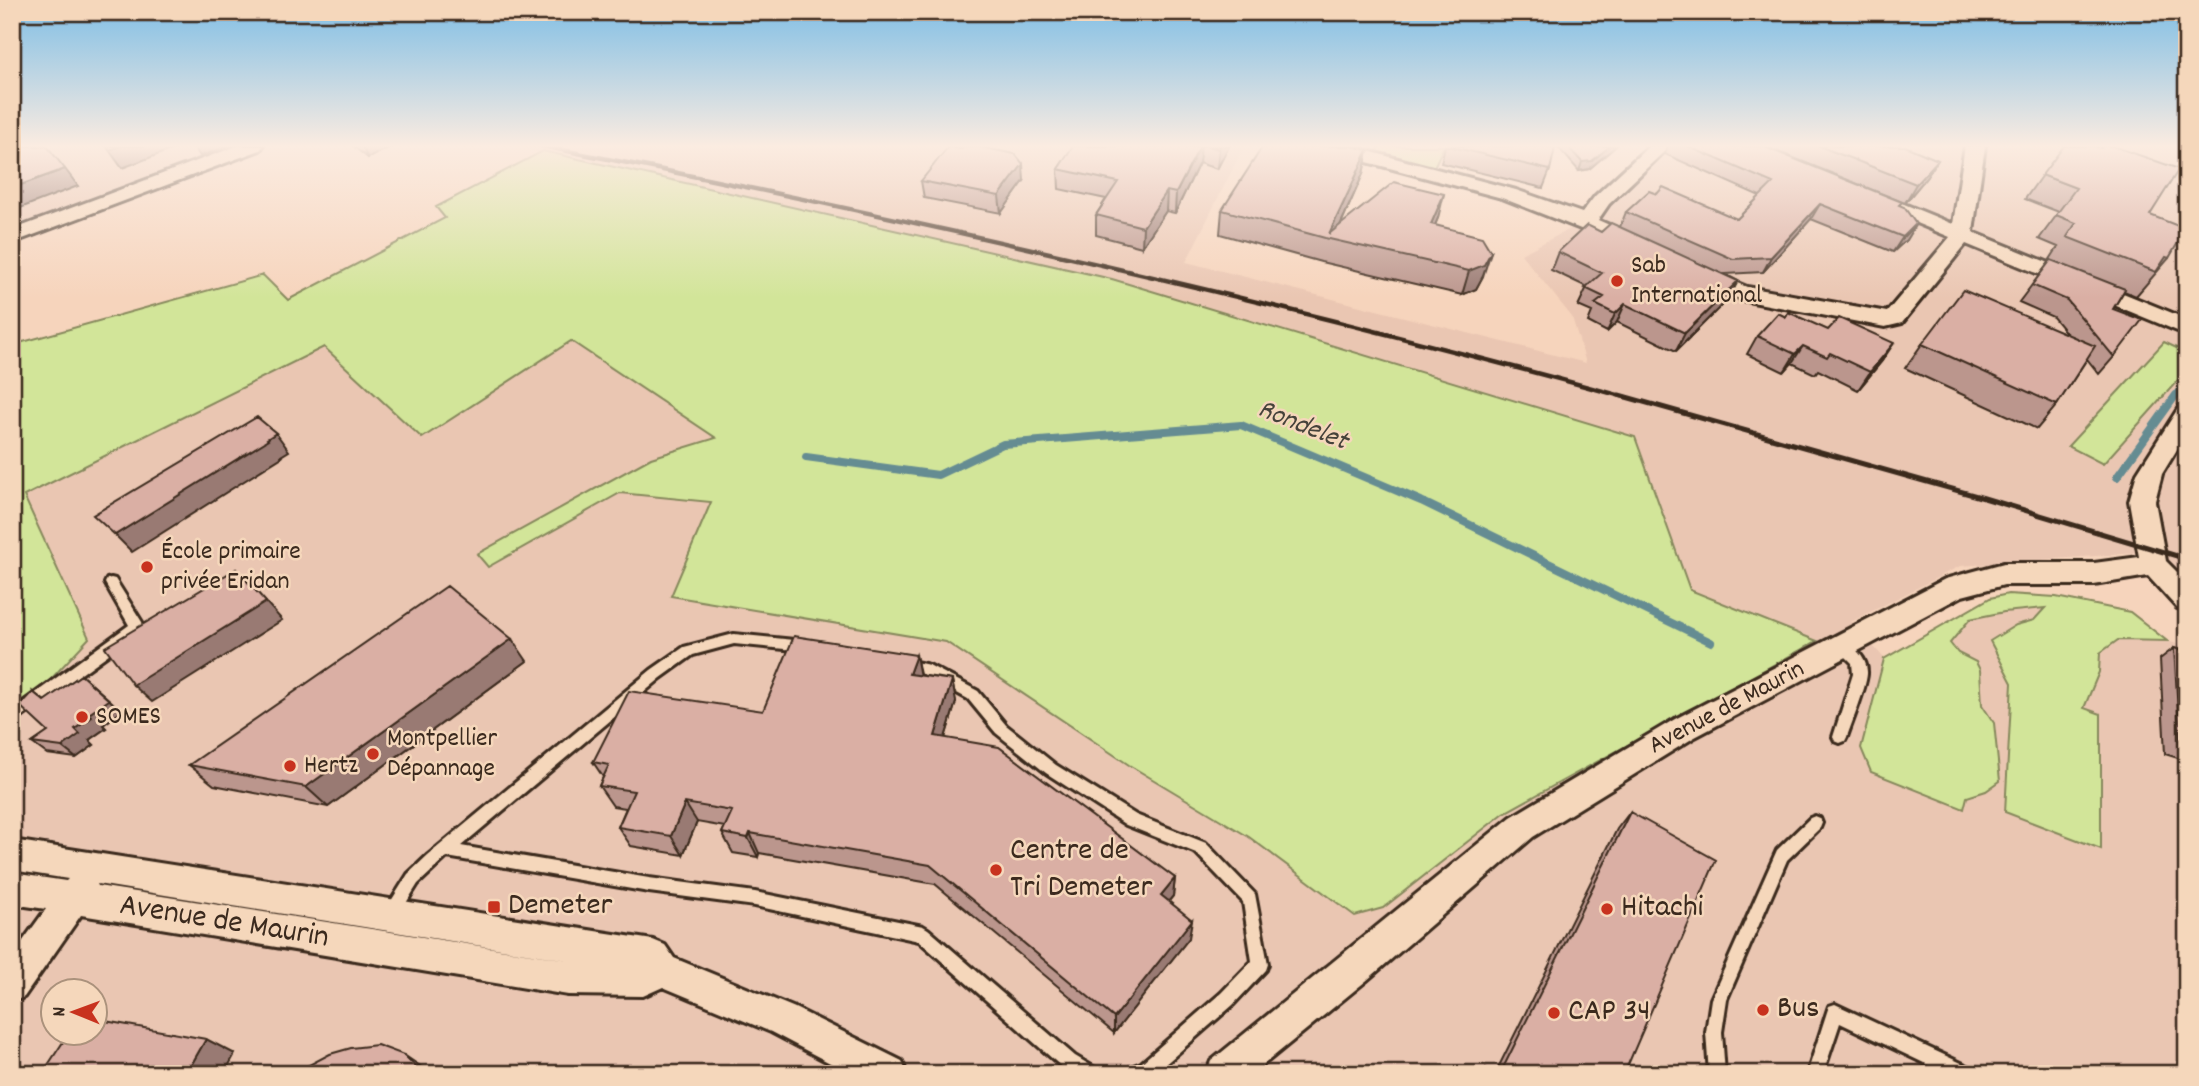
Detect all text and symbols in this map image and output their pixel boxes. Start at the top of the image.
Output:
place label: Sab International [1631,248,1762,315]
marker: Sab International [1609,273,1625,289]
water label: Rondelet [1251,391,1355,464]
place label: École primaire privée Eridan [161,534,301,601]
marker: École primaire privée Eridan [139,559,155,575]
street label: Avenue de Maurin [1642,651,1812,765]
place label: SOMES [96,699,161,736]
marker: SOMES [74,709,90,725]
place label: Montpellier Dépannage [387,721,497,788]
marker: Montpellier Dépannage [365,746,381,762]
place label: Hertz [304,748,358,785]
marker: Hertz [282,758,298,774]
place label: Centre de Tri Demeter [1010,829,1152,912]
marker: Centre de Tri Demeter [988,862,1004,878]
street label: Avenue de Maurin [116,884,332,962]
place label: Demeter [508,884,613,930]
place label: Hitachi [1621,886,1704,932]
marker: Demeter [486,899,502,915]
marker: Hitachi [1599,901,1615,917]
north arrow [38,978,108,1048]
place label: Bus [1777,987,1819,1033]
place label: CAP 34 [1568,990,1651,1036]
marker: Bus [1755,1002,1771,1018]
marker: CAP 34 [1546,1005,1562,1021]
text: N [47,1007,74,1017]

